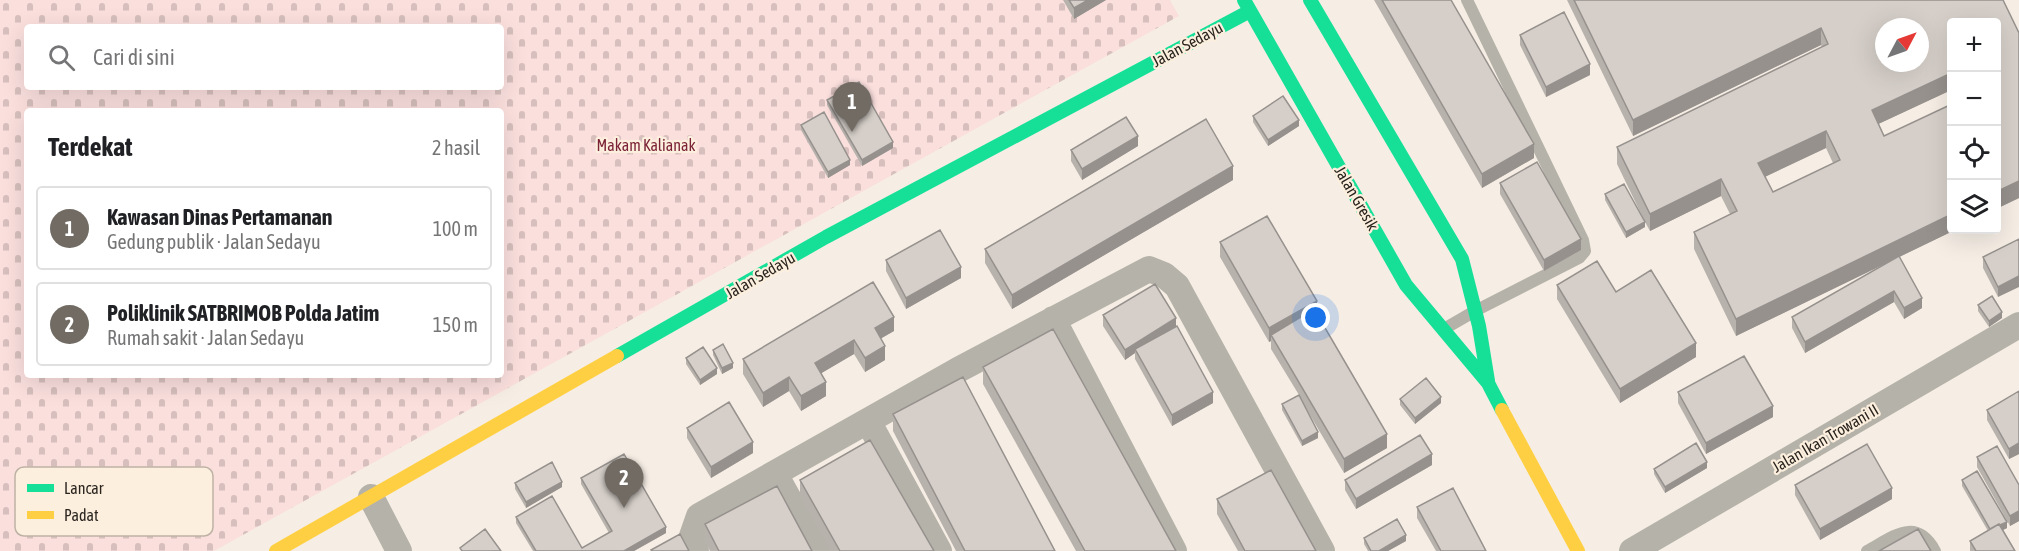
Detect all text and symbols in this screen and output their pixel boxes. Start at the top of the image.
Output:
street label: Jalan Sedayu [1149,18,1226,71]
north arrow [1875,18,1929,72]
map controls [1947,18,2001,234]
button: + [1947,18,2001,72]
search box [24,24,504,90]
icon: search [45,41,78,74]
text: Cari di sini [93,44,175,70]
button: − [1947,72,2001,126]
pin: 1 [832,82,872,132]
button: locate [1947,126,2001,180]
text: Terdekat [48,132,132,162]
text: 2 hasil [432,136,480,159]
park label: Makam Kalianak [597,136,695,154]
street label: Jalan Gresik [1331,163,1383,233]
button: layers [1947,180,2001,234]
text: Kawasan Dinas Pertamanan [107,204,332,230]
text: 1 [65,217,74,240]
text: 100 m [433,217,478,240]
text: Gedung publik · Jalan Sedayu [107,230,321,253]
street label: Jalan Sedayu [722,248,799,303]
text: Poliklinik SATBRIMOB Polda Jatim [107,300,379,326]
your location [1301,303,1330,332]
text: 2 [65,313,74,336]
text: 150 m [433,313,478,336]
text: Rumah sakit · Jalan Sedayu [107,326,304,349]
street label: Jalan Ikan Trowani II [1769,400,1881,476]
pin: 2 [604,458,644,508]
legend [15,467,213,536]
text: Lancar [64,479,104,497]
text: Padat [64,506,99,524]

